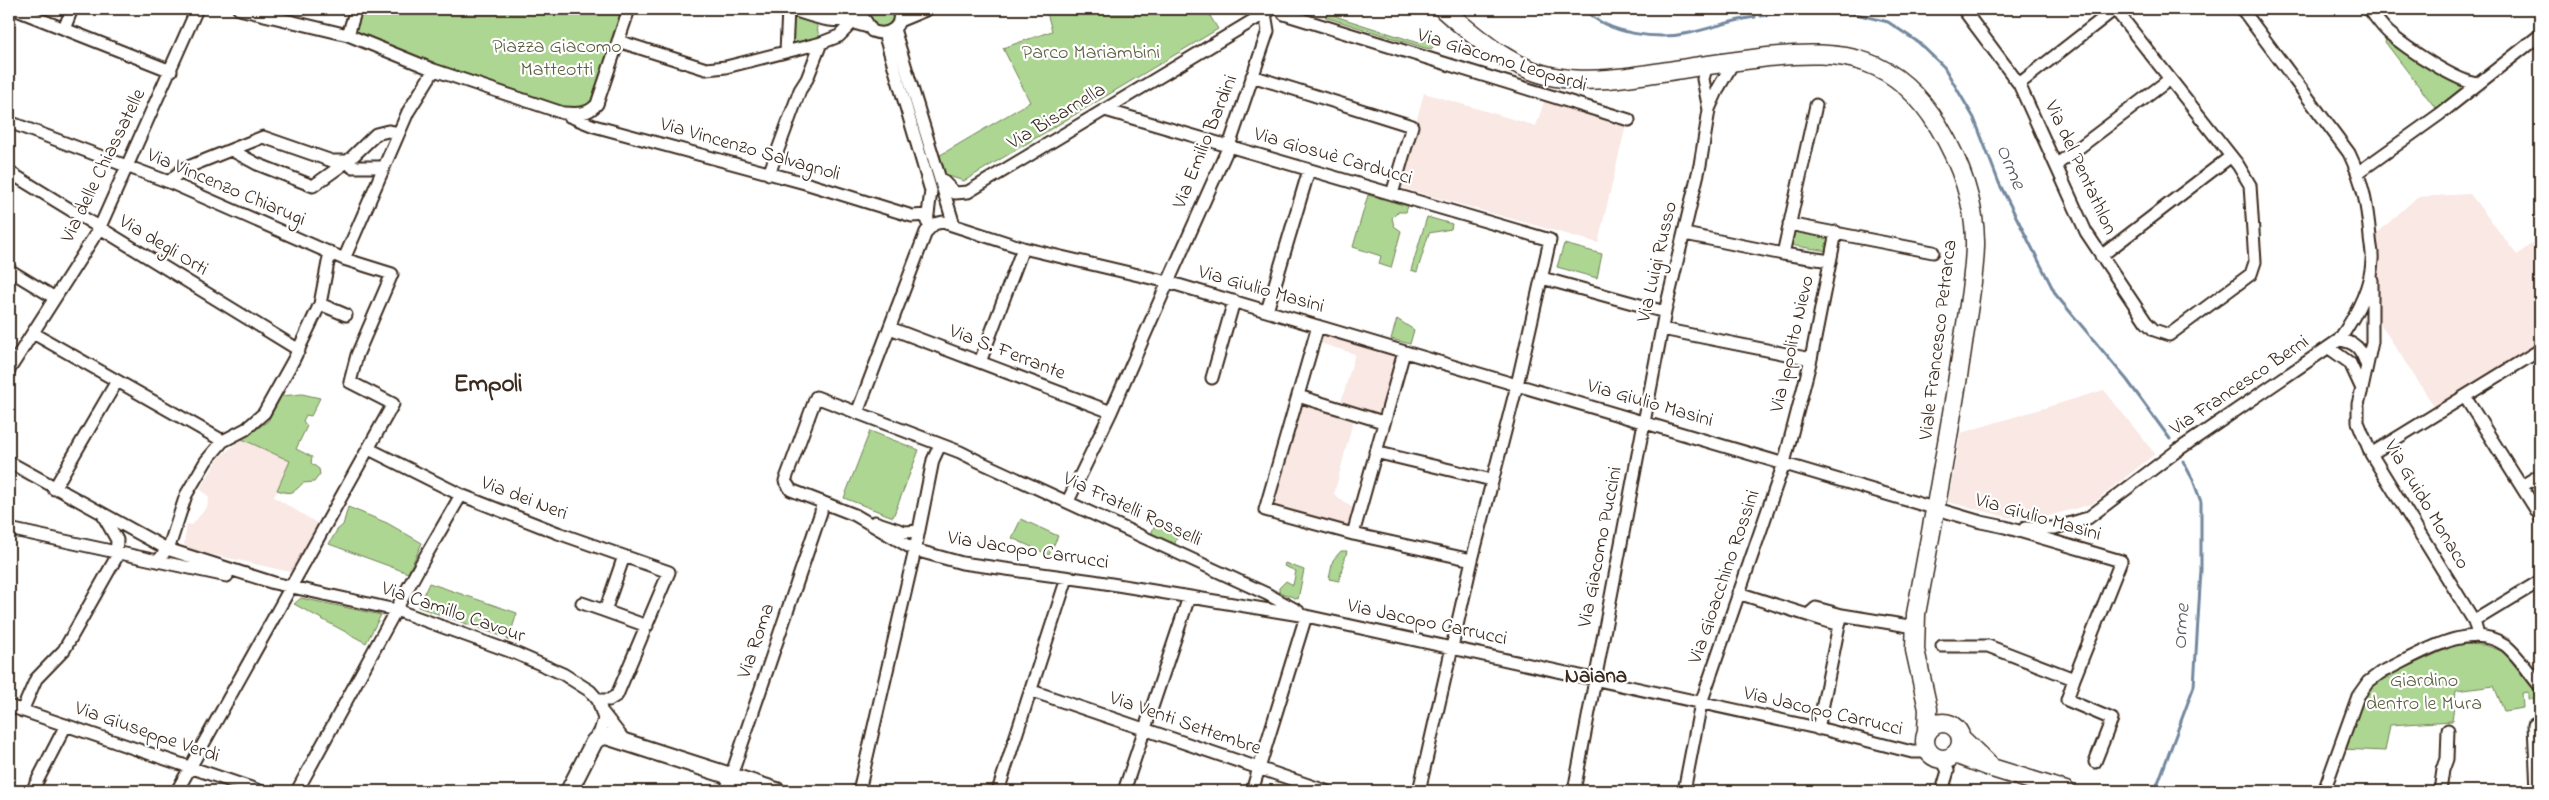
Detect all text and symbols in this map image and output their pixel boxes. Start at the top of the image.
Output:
street label: Via Giacomo Leopardi [1412,21,1591,101]
park label: Piazza Giacomo Matteotti [492,33,622,85]
park label: Parco Mariambini [1022,39,1160,68]
street label: Via Emilio Bardini [1166,71,1246,214]
street label: Via Bisarnella [1001,76,1112,158]
street label: Via delle Chiassatelle [54,84,154,249]
street label: Via del Pentathlon [2036,95,2124,240]
street label: Via Vincenzo Salvagnoli [655,110,844,191]
street label: Via Giosuè Carducci [1249,120,1416,194]
water label: Orme [1987,140,2033,196]
street label: Via Vincenzo Chiarugi [141,141,310,236]
street label: Via Luigi Russo [1630,199,1687,326]
street label: Via degli Orti [111,207,213,285]
street label: Viale Francesco Petrarca [1912,238,1966,443]
street label: Via Giulio Masini [1194,258,1327,322]
street label: Via Ippolito Nievo [1763,273,1823,416]
street label: Via S. Ferrante [944,317,1069,388]
street label: Via Francesco Berni [2164,329,2315,444]
district label: Empoli [453,367,523,403]
street label: Via Giulio Masini [1583,372,1716,436]
street label: Via Guido Monaco [2375,434,2476,575]
street label: Via Giacomo Puccini [1571,464,1631,631]
street label: Via Fratelli Rosselli [1057,465,1206,555]
street label: Via dei Neri [475,469,572,529]
street label: Via Gioacchino Rossini [1681,486,1768,669]
street label: Via Giulio Masini [1971,486,2104,550]
street label: Via Jacopo Carrucci [944,524,1111,578]
street label: Via Camillo Cavour [376,574,530,651]
street label: Via Jacopo Carrucci [1343,592,1510,654]
street label: Via Roma [730,600,783,683]
water label: Orme [2165,601,2199,651]
district label: Naiana [1565,662,1627,692]
park label: Giardino dentro le Mura [2366,667,2482,719]
street label: Via Jacopo Carrucci [1739,679,1906,744]
street label: Via Venti Settembre [1104,684,1265,764]
street label: Via Giuseppe Verdi [70,694,223,771]

